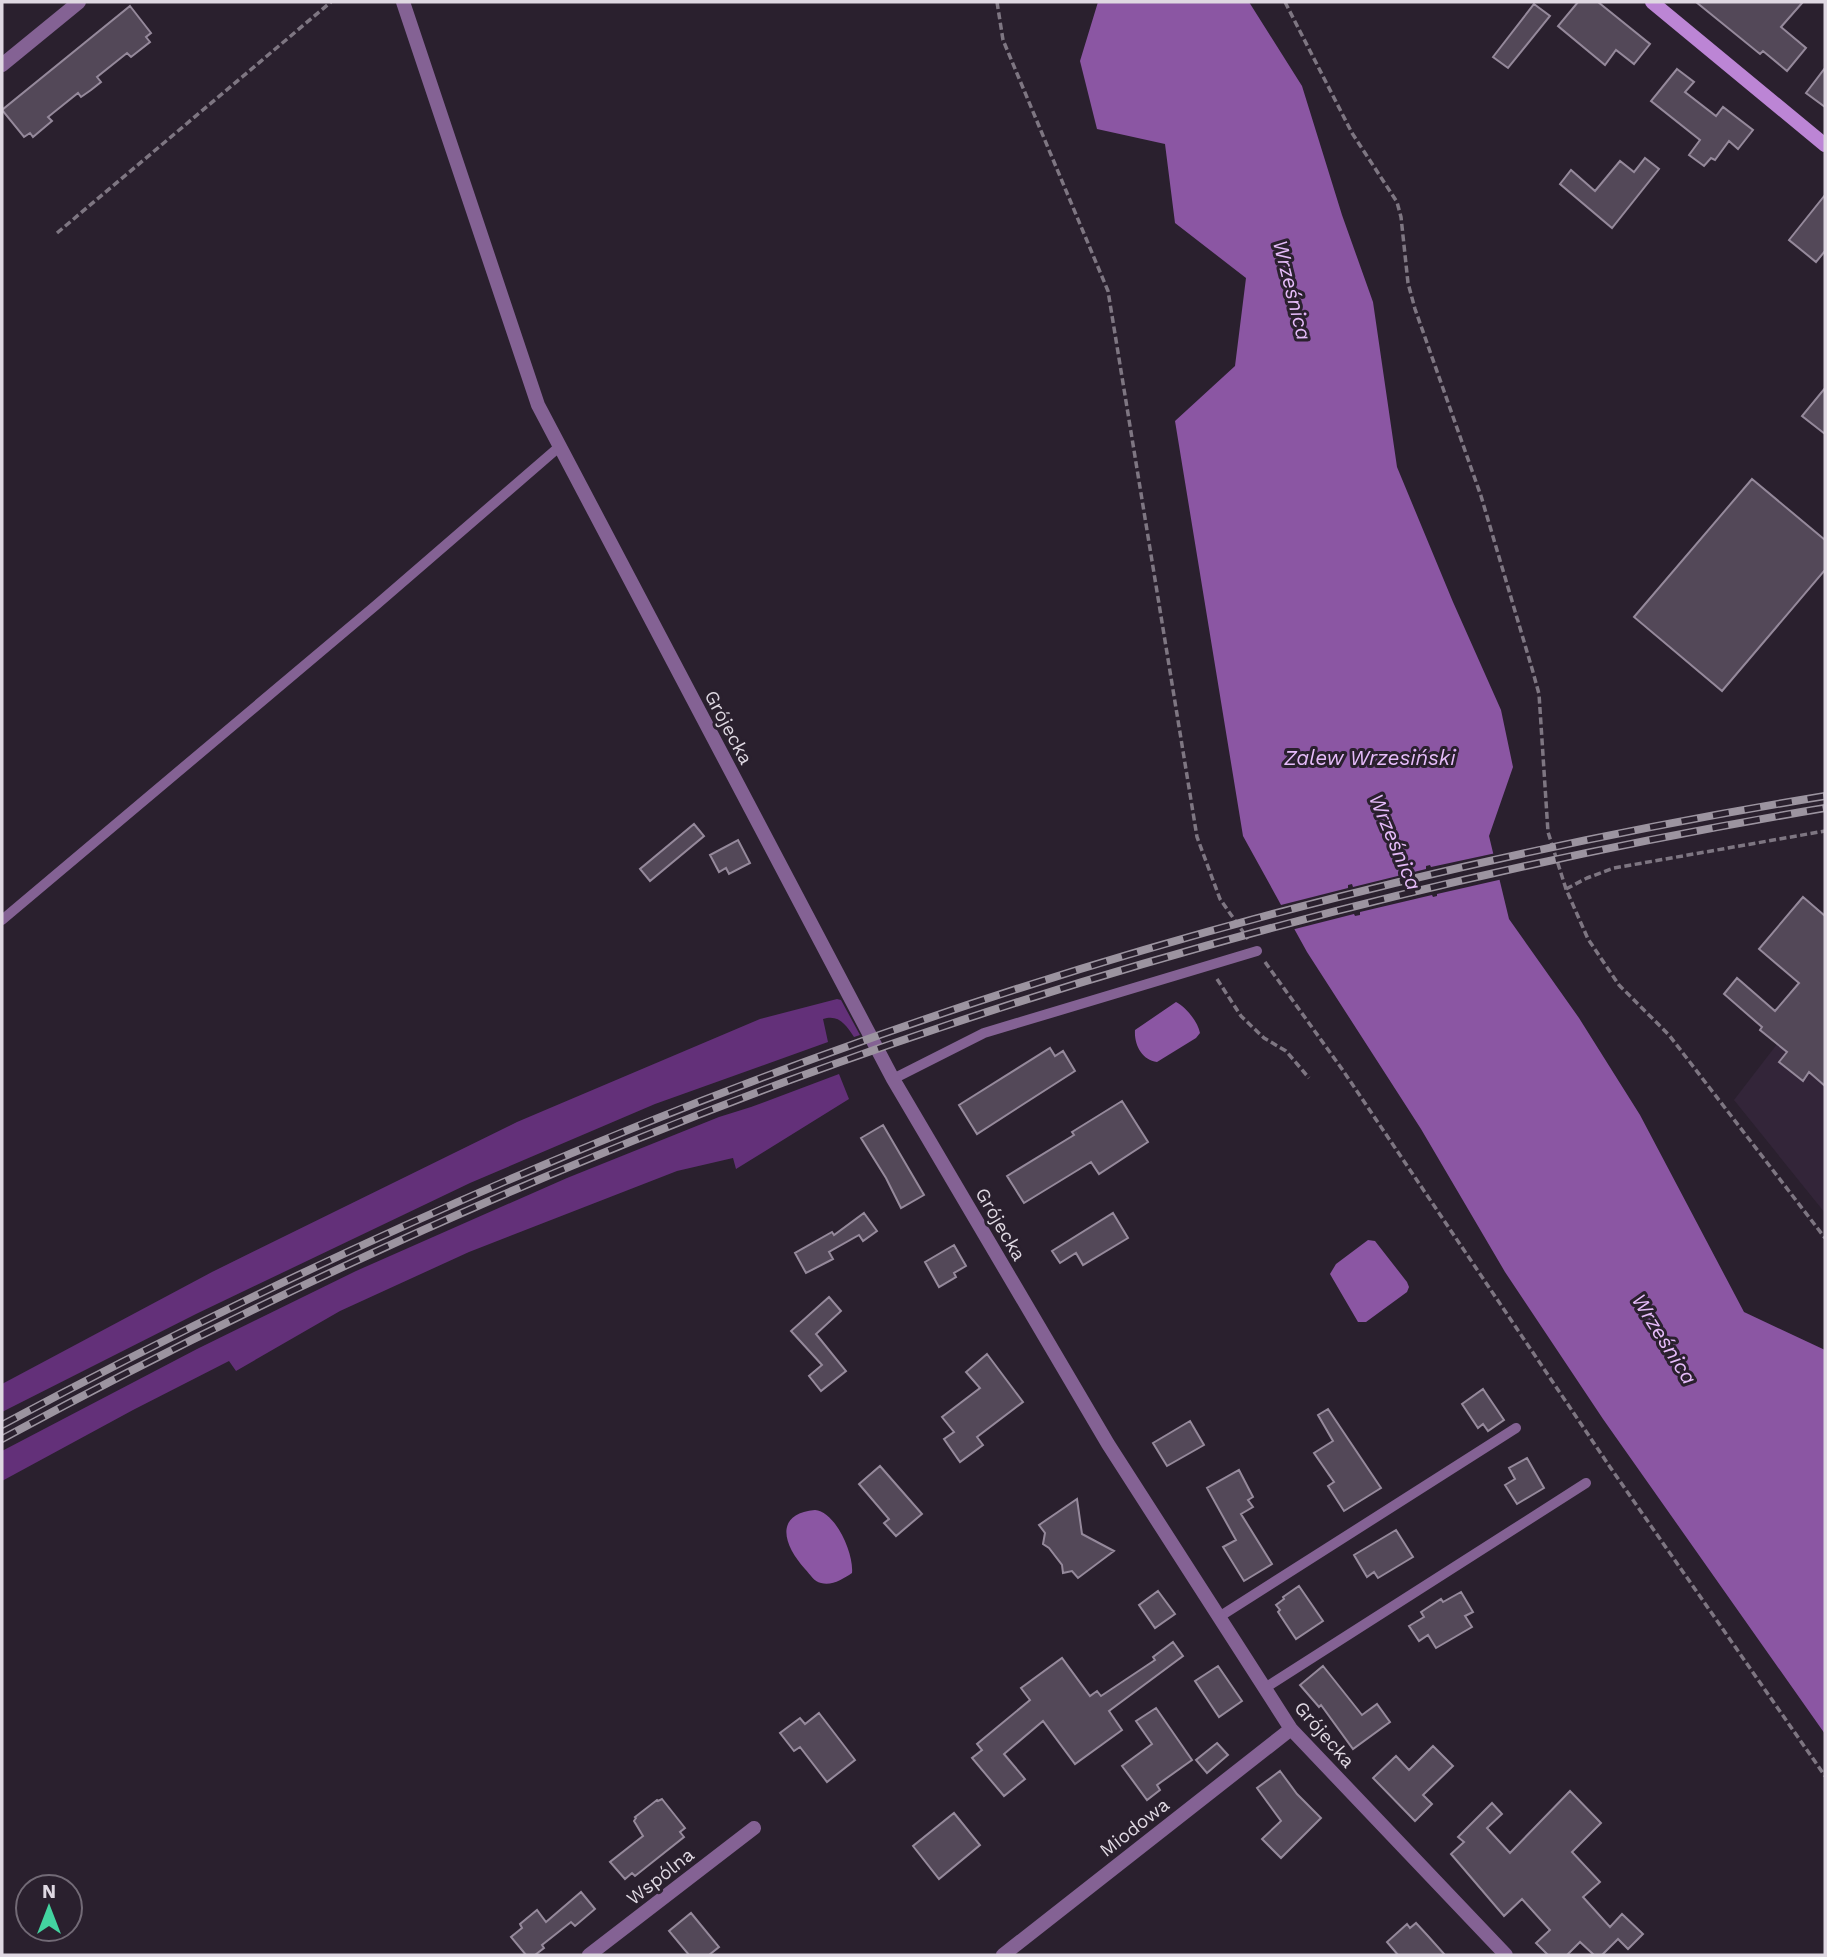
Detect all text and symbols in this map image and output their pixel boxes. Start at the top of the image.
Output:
water label: Wrześnica [1268,237,1317,343]
street label: Grójecka [699,686,758,768]
water label: Zalew Wrzesiński [1283,745,1456,770]
water label: Wrześnica [1364,790,1427,894]
street label: Grójecka [970,1184,1031,1265]
water label: Wrześnica [1627,1289,1702,1389]
street label: Grójecka [1290,1696,1360,1772]
street label: Miodowa [1095,1793,1174,1862]
street label: Wspólna [622,1843,699,1910]
north arrow [14,1873,84,1943]
text: N [42,1880,56,1903]

